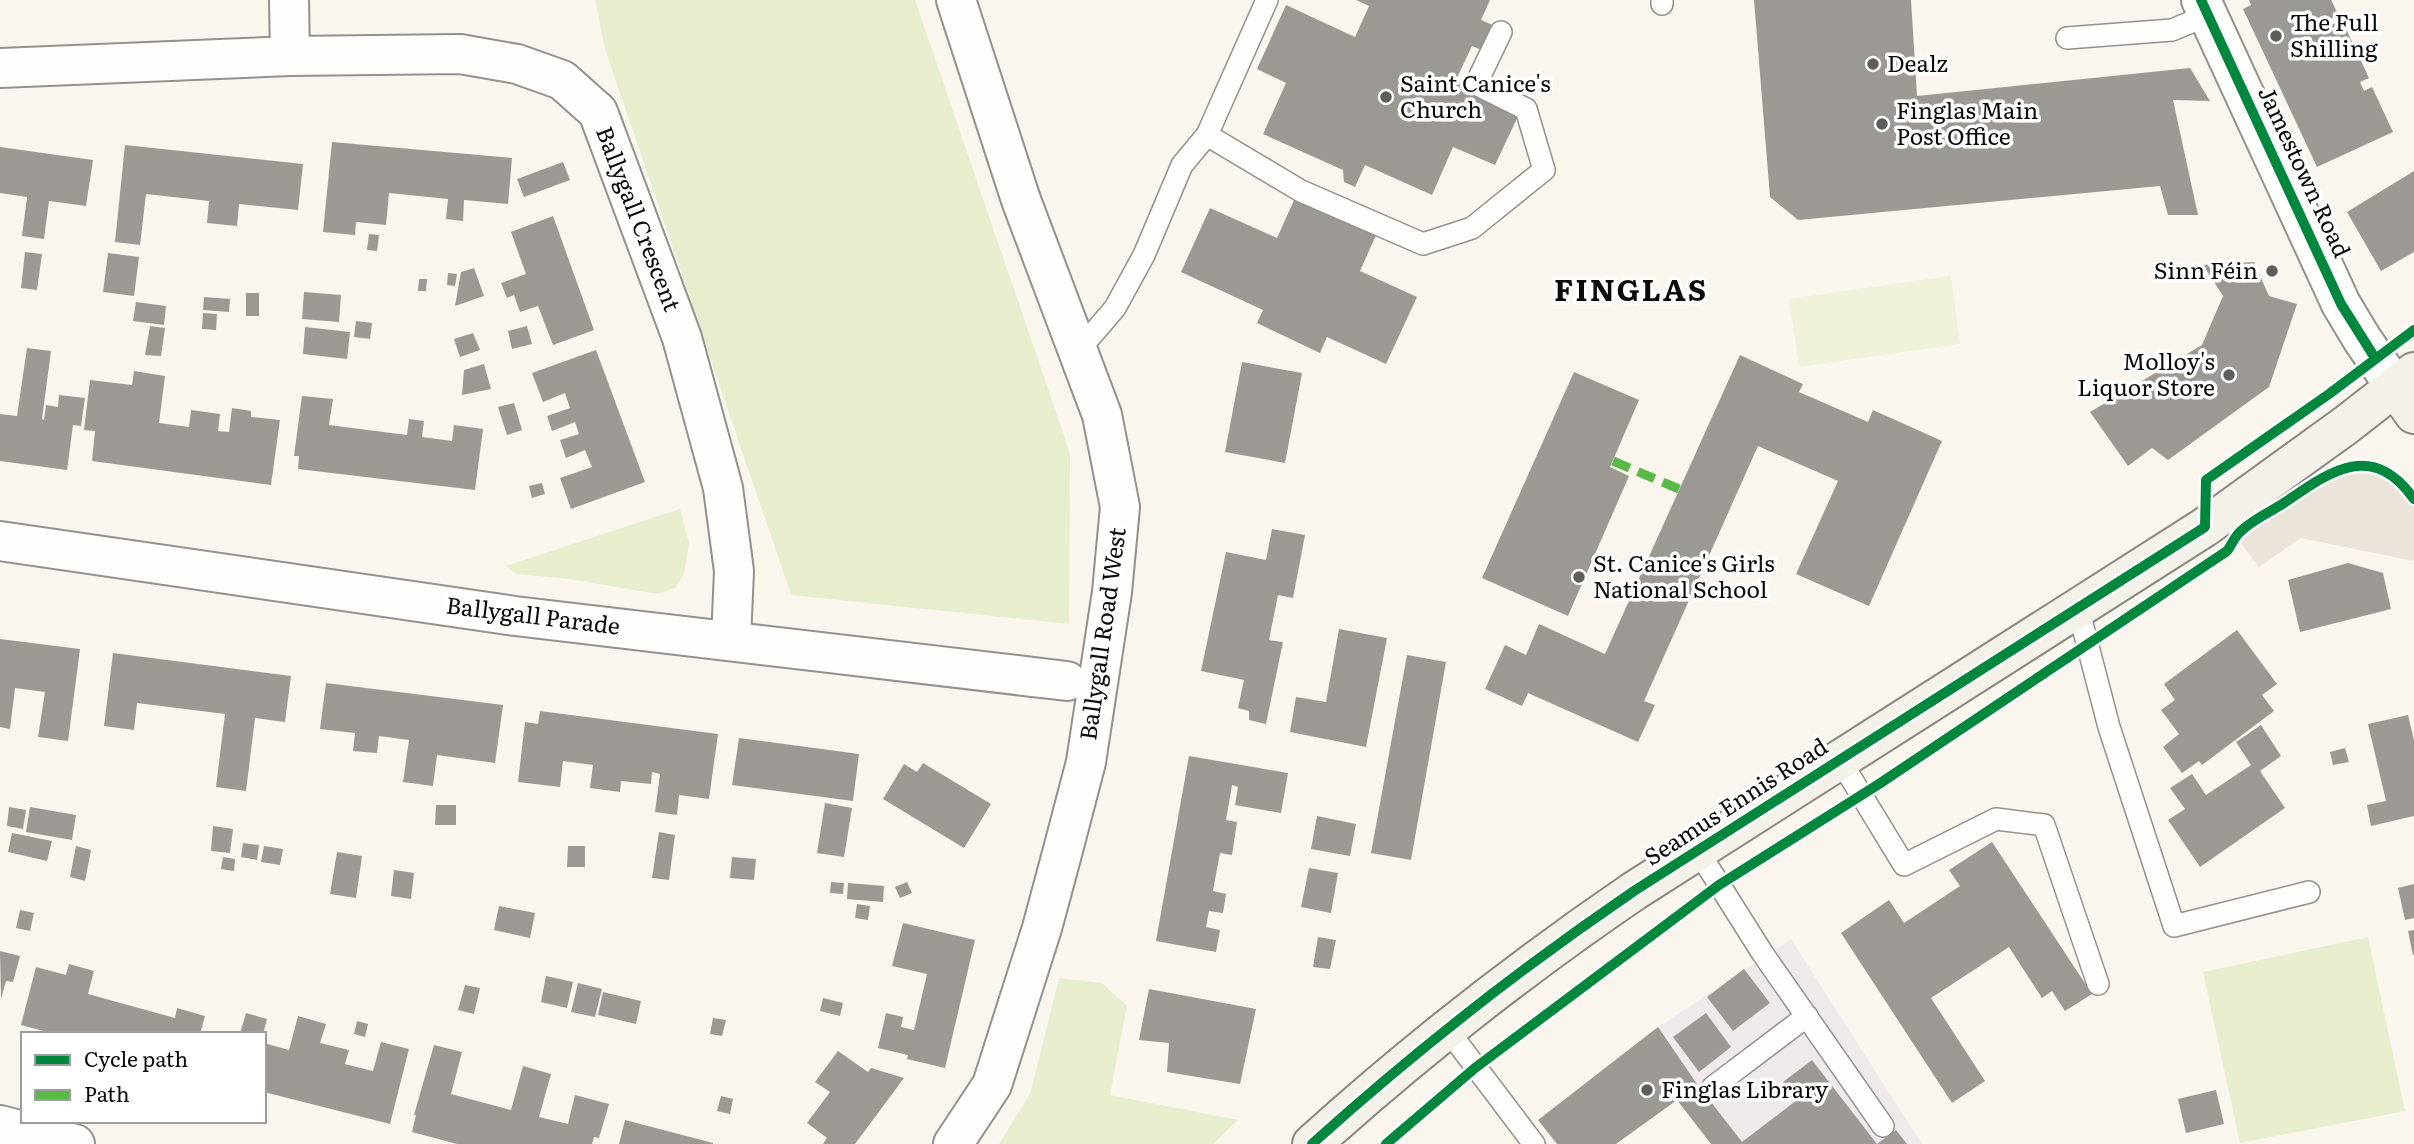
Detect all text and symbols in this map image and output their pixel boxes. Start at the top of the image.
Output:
place label: The Full Shilling [2290,4,2379,64]
marker: The Full Shilling [2268,28,2284,44]
place label: Dealz [1887,45,1948,79]
marker: Dealz [1865,56,1881,72]
place label: Saint Canice's Church [1400,65,1551,125]
street label: Jamestown Road [2251,80,2360,263]
marker: Saint Canice's Church [1378,89,1394,105]
place label: Finglas Main Post Office [1896,92,2038,152]
marker: Finglas Main Post Office [1874,116,1890,132]
street label: Ballygall Crescent [589,121,691,316]
place label: Sinn Féin [2154,252,2258,286]
marker: Sinn Féin [2264,263,2280,279]
district label: FINGLAS [1554,266,1708,310]
place label: Molloy's Liquor Store [2077,343,2215,403]
marker: Molloy's Liquor Store [2221,367,2237,383]
street label: Ballygall Road West [1069,524,1133,742]
place label: St. Canice's Girls National School [1593,545,1775,605]
marker: St. Canice's Girls National School [1571,569,1587,585]
street label: Ballygall Parade [444,586,622,642]
street label: Seamus Ennis Road [1637,728,1833,872]
legend [21,1032,266,1123]
text: Cycle path [84,1042,188,1073]
place label: Finglas Library [1661,1071,1829,1105]
text: Path [84,1077,130,1108]
marker: Finglas Library [1639,1082,1655,1098]

